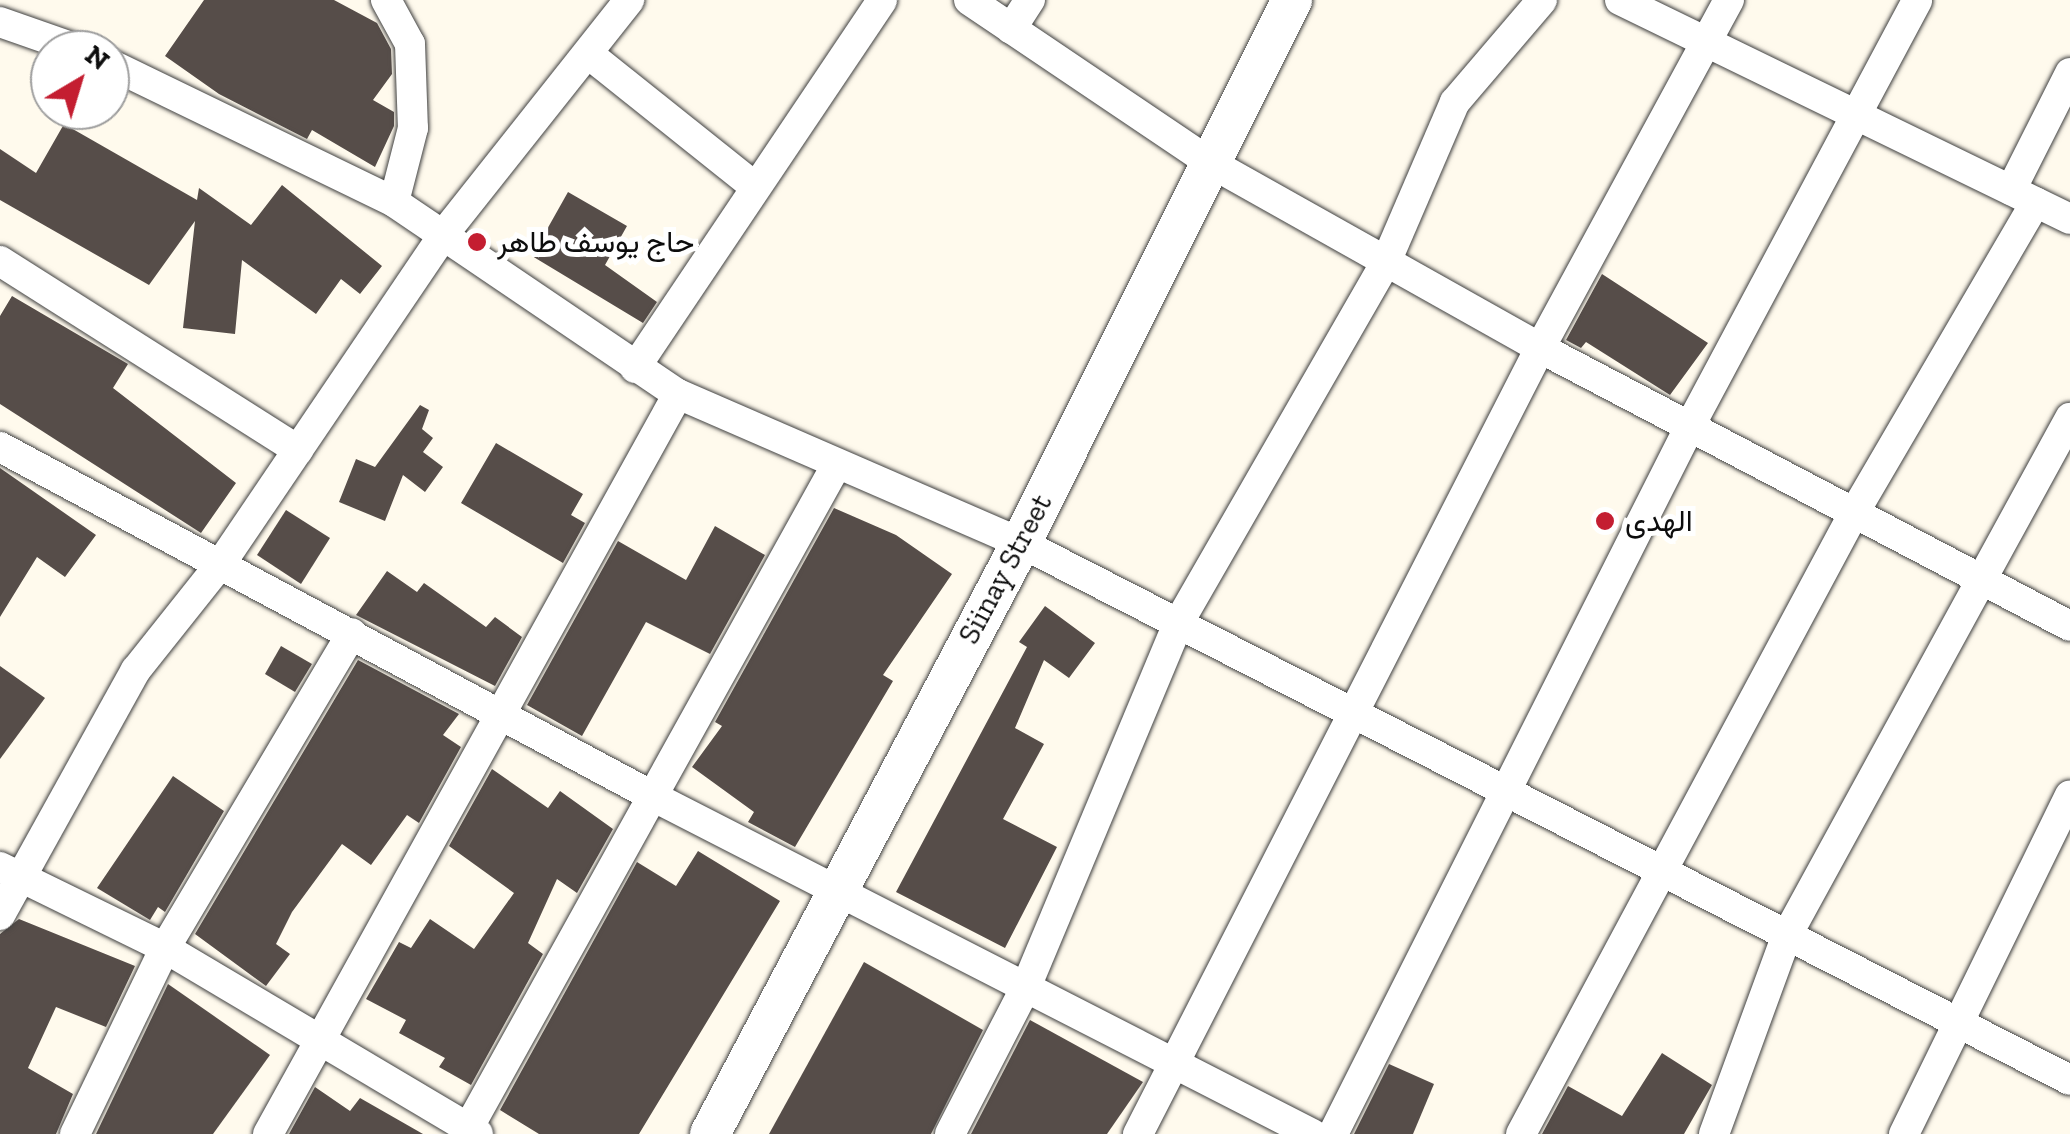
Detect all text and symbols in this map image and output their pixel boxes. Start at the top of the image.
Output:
north arrow [30,30,130,130]
text: N [79,38,116,77]
place label: حاج يوسف طاهر [497,224,694,260]
marker: حاج يوسف طاهر [466,231,488,253]
street label: Siinay Street [950,488,1060,650]
place label: الهدى [1625,503,1693,539]
marker: الهدى [1594,510,1616,532]

